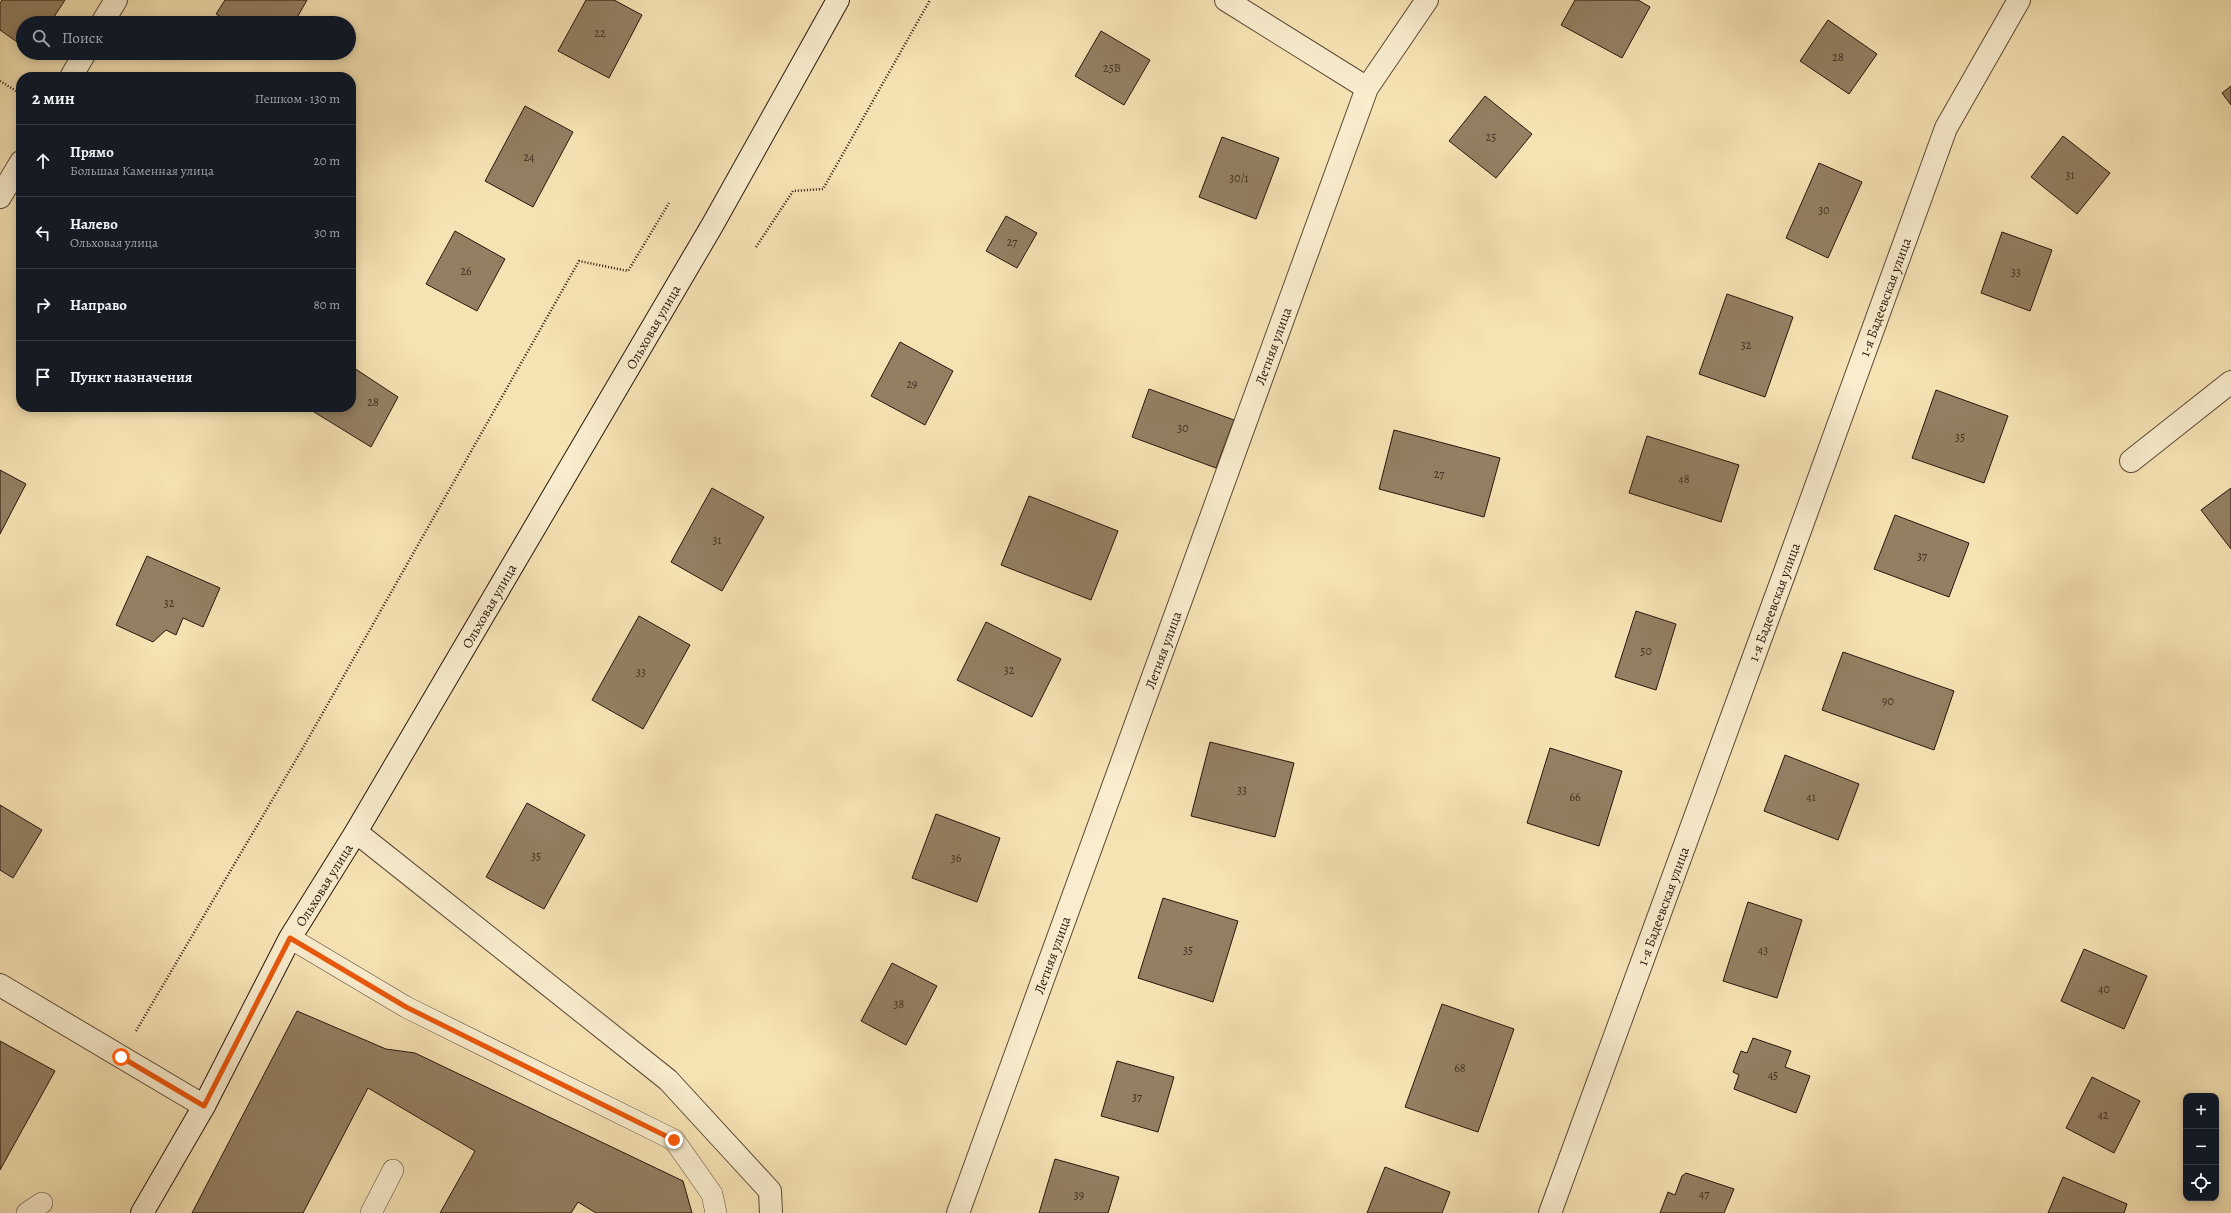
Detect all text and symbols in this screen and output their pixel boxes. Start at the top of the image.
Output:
search box [16,16,356,60]
house number: 22 [594,25,606,41]
icon: search [30,27,52,49]
text: Поиск [62,28,103,48]
house number: 28 [1832,49,1844,65]
house number: 25В [1103,60,1121,76]
text: 2 мин [32,87,75,110]
text: Пешком · 130 m [255,90,340,107]
house number: 25 [1486,129,1496,145]
text: Прямо [70,142,114,162]
house number: 24 [523,149,535,165]
icon: ahead [32,150,54,172]
text: 20 m [314,152,340,169]
text: Большая Каменная улица [70,162,214,179]
house number: 31 [2065,167,2075,183]
house number: 30/1 [1229,170,1249,186]
house number: 30 [1818,202,1830,218]
text: Налево [70,214,118,234]
icon: left [32,222,54,244]
text: 30 m [314,224,340,241]
text: Ольховая улица [70,234,158,251]
house number: 27 [1007,234,1018,250]
street label: 1-я Бадеевская улица [1855,235,1916,359]
house number: 26 [460,263,472,279]
house number: 33 [2011,264,2021,280]
street label: Ольховая улица [621,281,686,373]
icon: right [32,294,54,316]
text: Направо [70,295,127,315]
text: 80 m [313,296,340,313]
street label: Летняя улица [1251,304,1297,388]
house number: 32 [1741,337,1752,353]
icon: arrive [32,366,54,388]
text: Пункт назначения [70,367,192,387]
house number: 29 [906,376,918,392]
house number: 28 [367,394,379,410]
house number: 30 [1177,420,1189,436]
house number: 35 [1955,429,1965,445]
house number: 27 [1434,466,1445,482]
house number: 48 [1678,471,1690,487]
house number: 31 [712,532,722,548]
street label: 1-я Бадеевская улица [1744,540,1805,664]
house number: 37 [1917,548,1928,564]
street label: Ольховая улица [457,560,522,652]
house number: 32 [164,595,175,611]
street label: Летняя улица [1141,608,1187,692]
house number: 50 [1640,643,1652,659]
house number: 32 [1004,662,1015,678]
house number: 33 [636,664,646,680]
house number: 90 [1882,693,1894,709]
house number: 33 [1237,782,1247,798]
house number: 66 [1569,789,1581,805]
house number: 41 [1806,789,1816,805]
street label: Ольховая улица [291,840,358,931]
street label: 1-я Бадеевская улица [1633,844,1694,968]
house number: 35 [531,848,541,864]
house number: 36 [951,850,962,866]
street label: Летняя улица [1030,913,1076,997]
house number: 35 [1183,942,1193,958]
house number: 43 [1758,942,1768,958]
house number: 40 [2098,981,2110,997]
house number: 38 [894,996,905,1012]
route start [112,1048,130,1066]
house number: 68 [1454,1060,1466,1076]
house number: 45 [1768,1067,1778,1083]
house number: 37 [1132,1089,1143,1105]
map controls [2183,1093,2219,1201]
button: + [2183,1093,2219,1129]
house number: 42 [2097,1107,2109,1123]
button: − [2183,1129,2219,1165]
route end [665,1131,683,1149]
button: locate [2183,1165,2219,1201]
house number: 47 [1699,1186,1710,1202]
house number: 39 [1074,1187,1084,1203]

